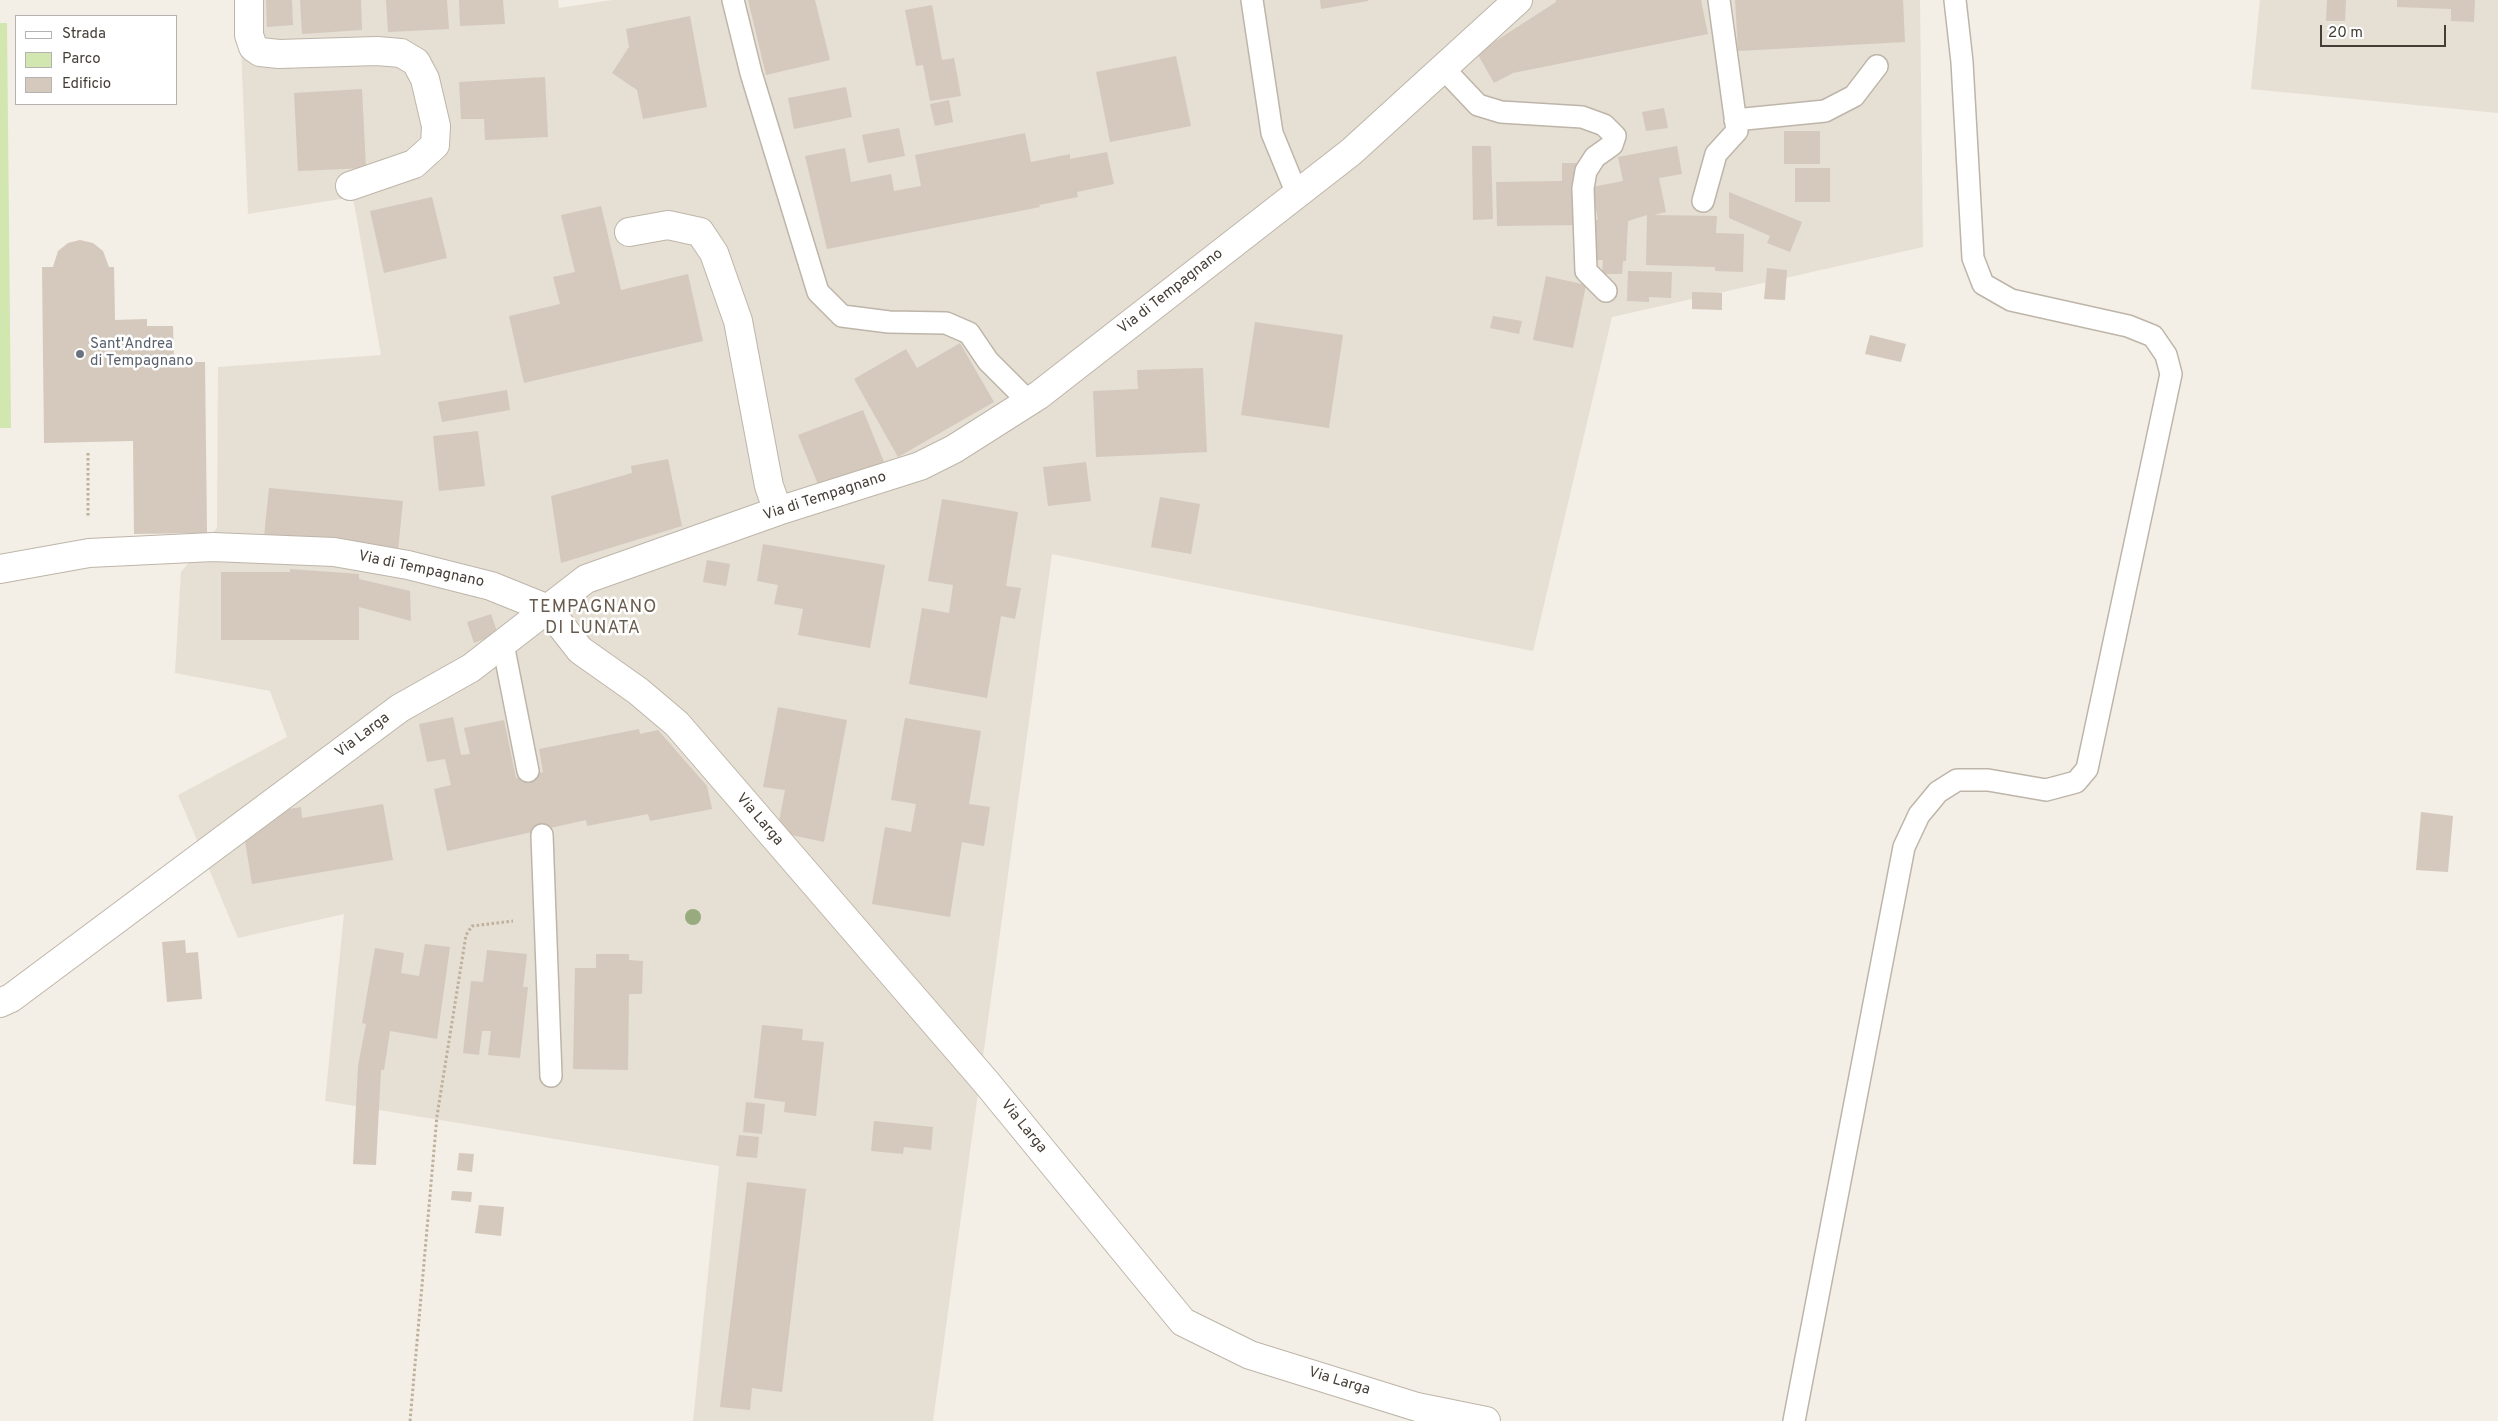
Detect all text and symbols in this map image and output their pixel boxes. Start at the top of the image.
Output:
legend [15,15,178,105]
scale bar [2323,15,2449,47]
text: 20 m [2328,24,2363,43]
text: Strada [62,25,106,44]
text: Parco [62,50,101,69]
text: Edificio [62,75,111,94]
street label: Via di Tempagnano [1115,245,1227,339]
place label: Sant'Andrea di Tempagnano [90,336,193,371]
marker: Sant'Andrea di Tempagnano [74,348,86,360]
street label: Via di Tempagnano [761,469,889,525]
street label: Via di Tempagnano [356,548,486,592]
district label: TEMPAGNANO DI LUNATA [527,597,659,640]
street label: Via Larga [332,710,394,762]
street label: Via Larga [731,790,787,850]
street label: Via Larga [996,1097,1050,1157]
street label: Via Larga [1306,1364,1372,1400]

